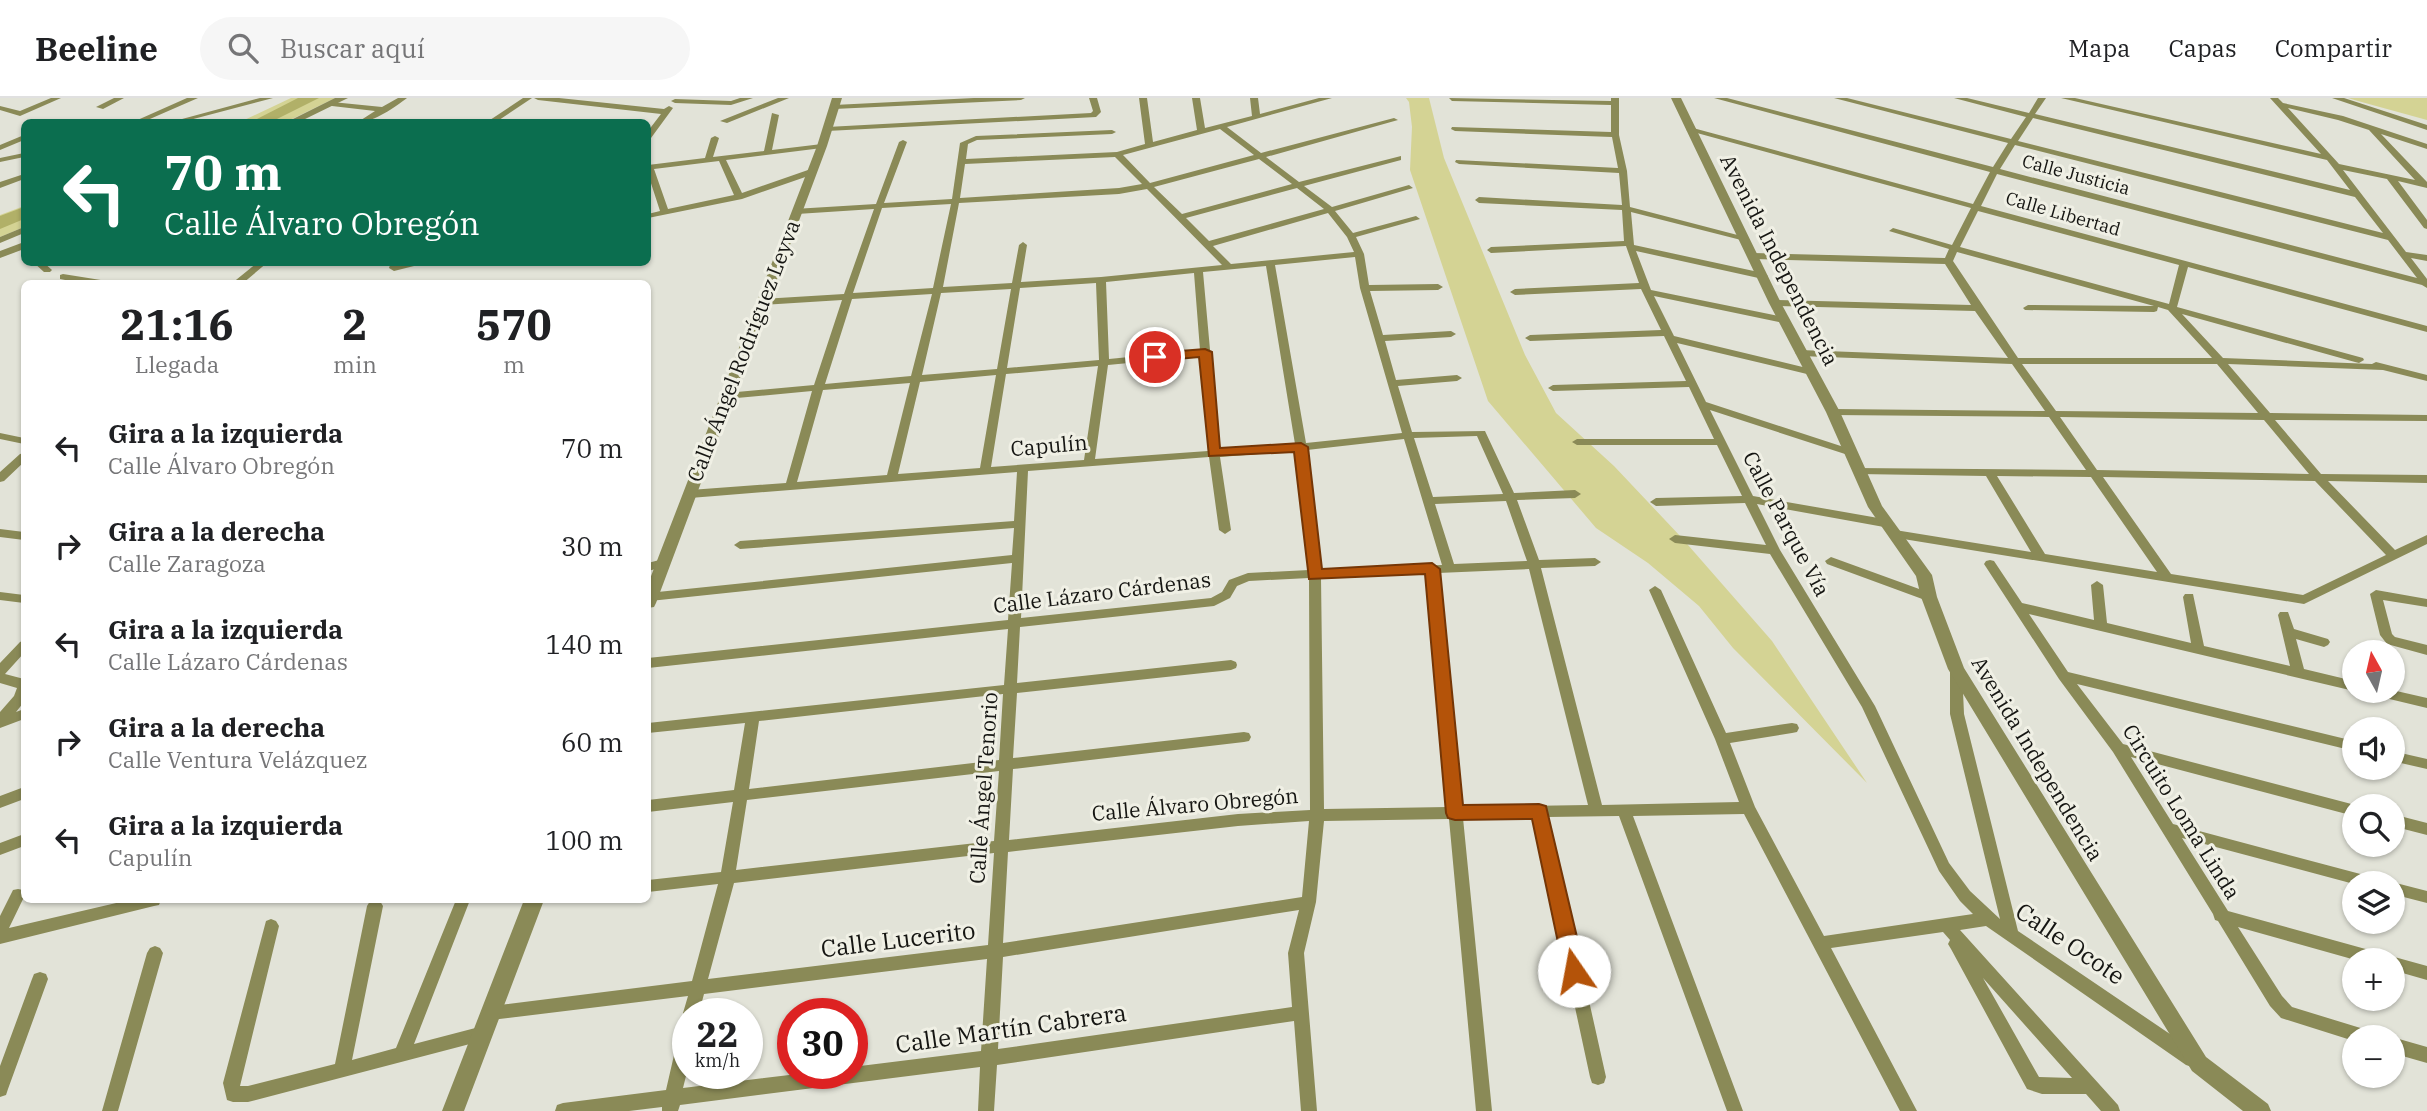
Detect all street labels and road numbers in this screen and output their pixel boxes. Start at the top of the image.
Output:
street label: Avenida Independencia [1714,149,1846,370]
street label: Calle Justicia [2020,149,2133,200]
street label: Calle Libertad [2003,186,2123,241]
street label: Calle Ángel Rodríguez Leyva [680,216,806,486]
street label: Capulín [1009,428,1089,462]
street label: Calle Parque Vía [1737,446,1837,601]
street label: Calle Lázaro Cárdenas [991,565,1212,619]
street label: Avenida Independencia [1966,651,2110,866]
street label: Calle Ángel Tenorio [962,691,1004,885]
street label: Circuito Loma Linda [2117,719,2247,904]
street label: Calle Álvaro Obregón [1090,781,1299,827]
street label: Calle Ocote [2010,895,2132,992]
street label: Calle Lucerito [819,914,977,964]
street label: Calle Martín Cabrera [893,996,1128,1060]

